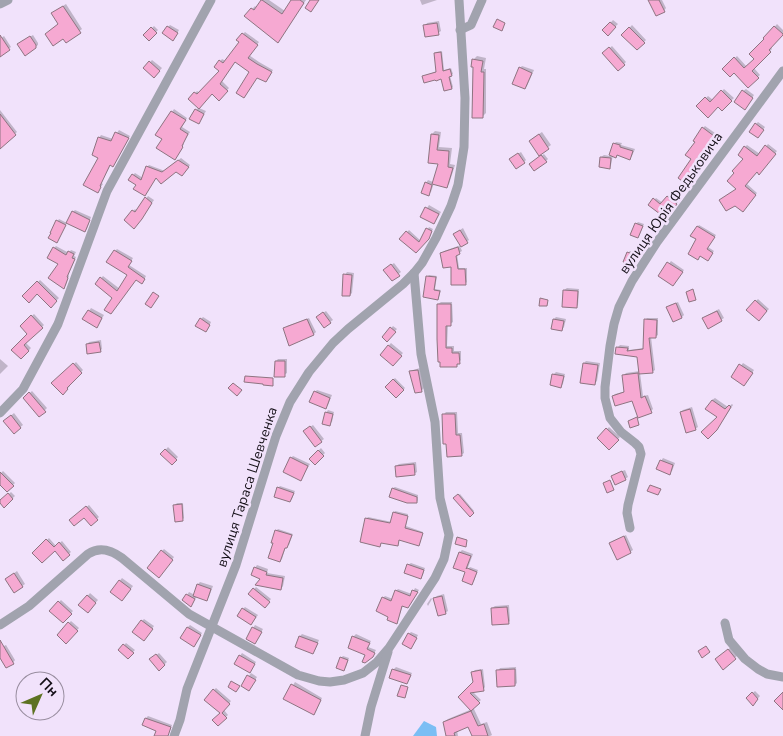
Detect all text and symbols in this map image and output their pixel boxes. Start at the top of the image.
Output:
street label: вулиця Юрія Федьковича [615,128,727,278]
street label: вулиця Тараса Шевченка [212,405,282,569]
north arrow [15,671,65,721]
text: Пн [35,674,62,701]

